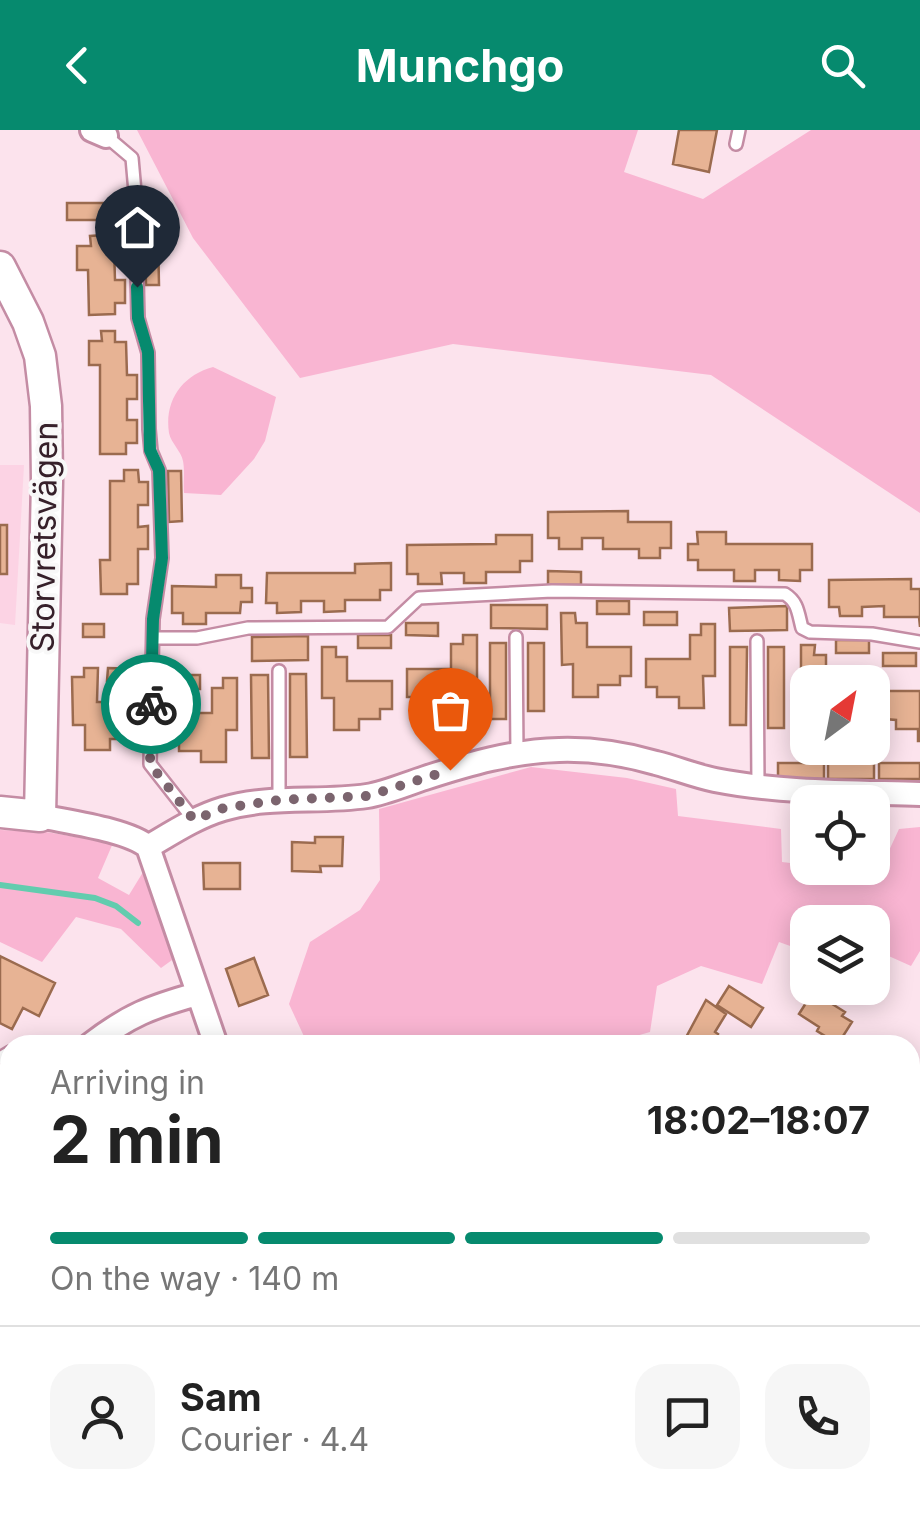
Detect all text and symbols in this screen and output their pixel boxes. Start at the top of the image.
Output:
icon: back [50,38,105,93]
text: Munchgo [356,38,564,93]
icon: search [815,38,870,93]
pin [95,185,180,288]
icon: home [110,200,165,255]
street label: Storvretsvägen [22,421,66,653]
courier [101,654,201,754]
north arrow [790,665,890,765]
map controls [790,665,890,1005]
pin [408,668,493,771]
icon: bike [124,677,179,732]
icon: bag [423,683,478,738]
button: locate [790,785,890,885]
button: layers [790,905,890,1005]
text: Arriving in [50,1063,205,1102]
text: 18:02–18:07 [647,1097,870,1143]
text: 2 min [50,1100,224,1179]
text: On the way · 140 m [50,1259,339,1298]
button: person [50,1364,155,1469]
button: chat [635,1364,740,1469]
button: phone [765,1364,870,1469]
text: Sam [180,1374,262,1420]
text: Courier · 4.4 [180,1420,369,1459]

